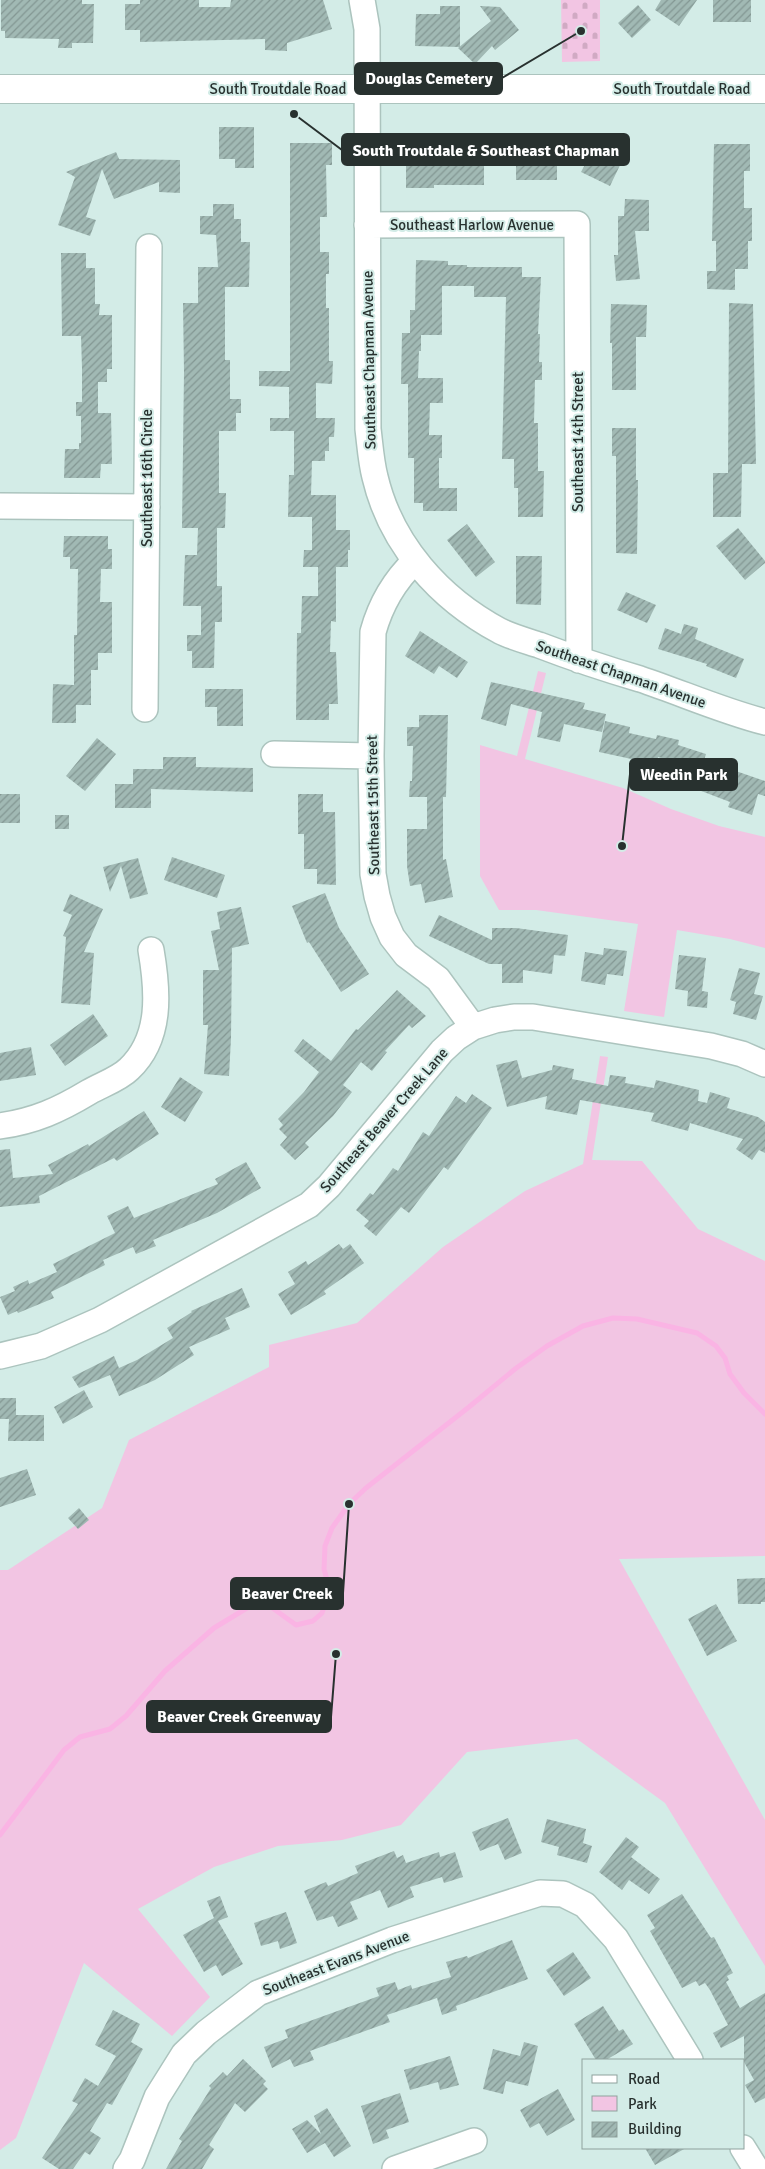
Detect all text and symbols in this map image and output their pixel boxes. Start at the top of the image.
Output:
callout: Douglas Cemetery [355,63,502,94]
text: Douglas Cemetery [365,69,493,89]
street label: South Troutdale Road [210,80,346,98]
street label: South Troutdale Road [614,80,750,98]
callout: South Troutdale & Southeast Chapman [342,134,629,165]
text: South Troutdale & Southeast Chapman [353,141,620,161]
street label: Southeast Harlow Avenue [390,216,554,234]
street label: Southeast Chapman Avenue [358,270,380,450]
street label: Southeast 14th Street [569,372,587,512]
street label: Southeast 16th Circle [138,409,156,547]
street label: Southeast Chapman Avenue [534,636,708,712]
street label: Southeast 15th Street [363,735,383,875]
callout: Weedin Park [630,759,737,790]
text: Weedin Park [640,765,728,785]
street label: Southeast Beaver Creek Lane [316,1044,452,1196]
callout: Beaver Creek [231,1578,343,1609]
text: Beaver Creek [241,1584,333,1604]
callout: Beaver Creek Greenway [147,1701,331,1732]
text: Beaver Creek Greenway [157,1707,321,1727]
street label: Southeast Evans Avenue [260,1927,412,1999]
legend [582,2059,745,2149]
text: Road [628,2070,660,2088]
text: Park [628,2095,657,2113]
text: Building [628,2120,682,2138]

